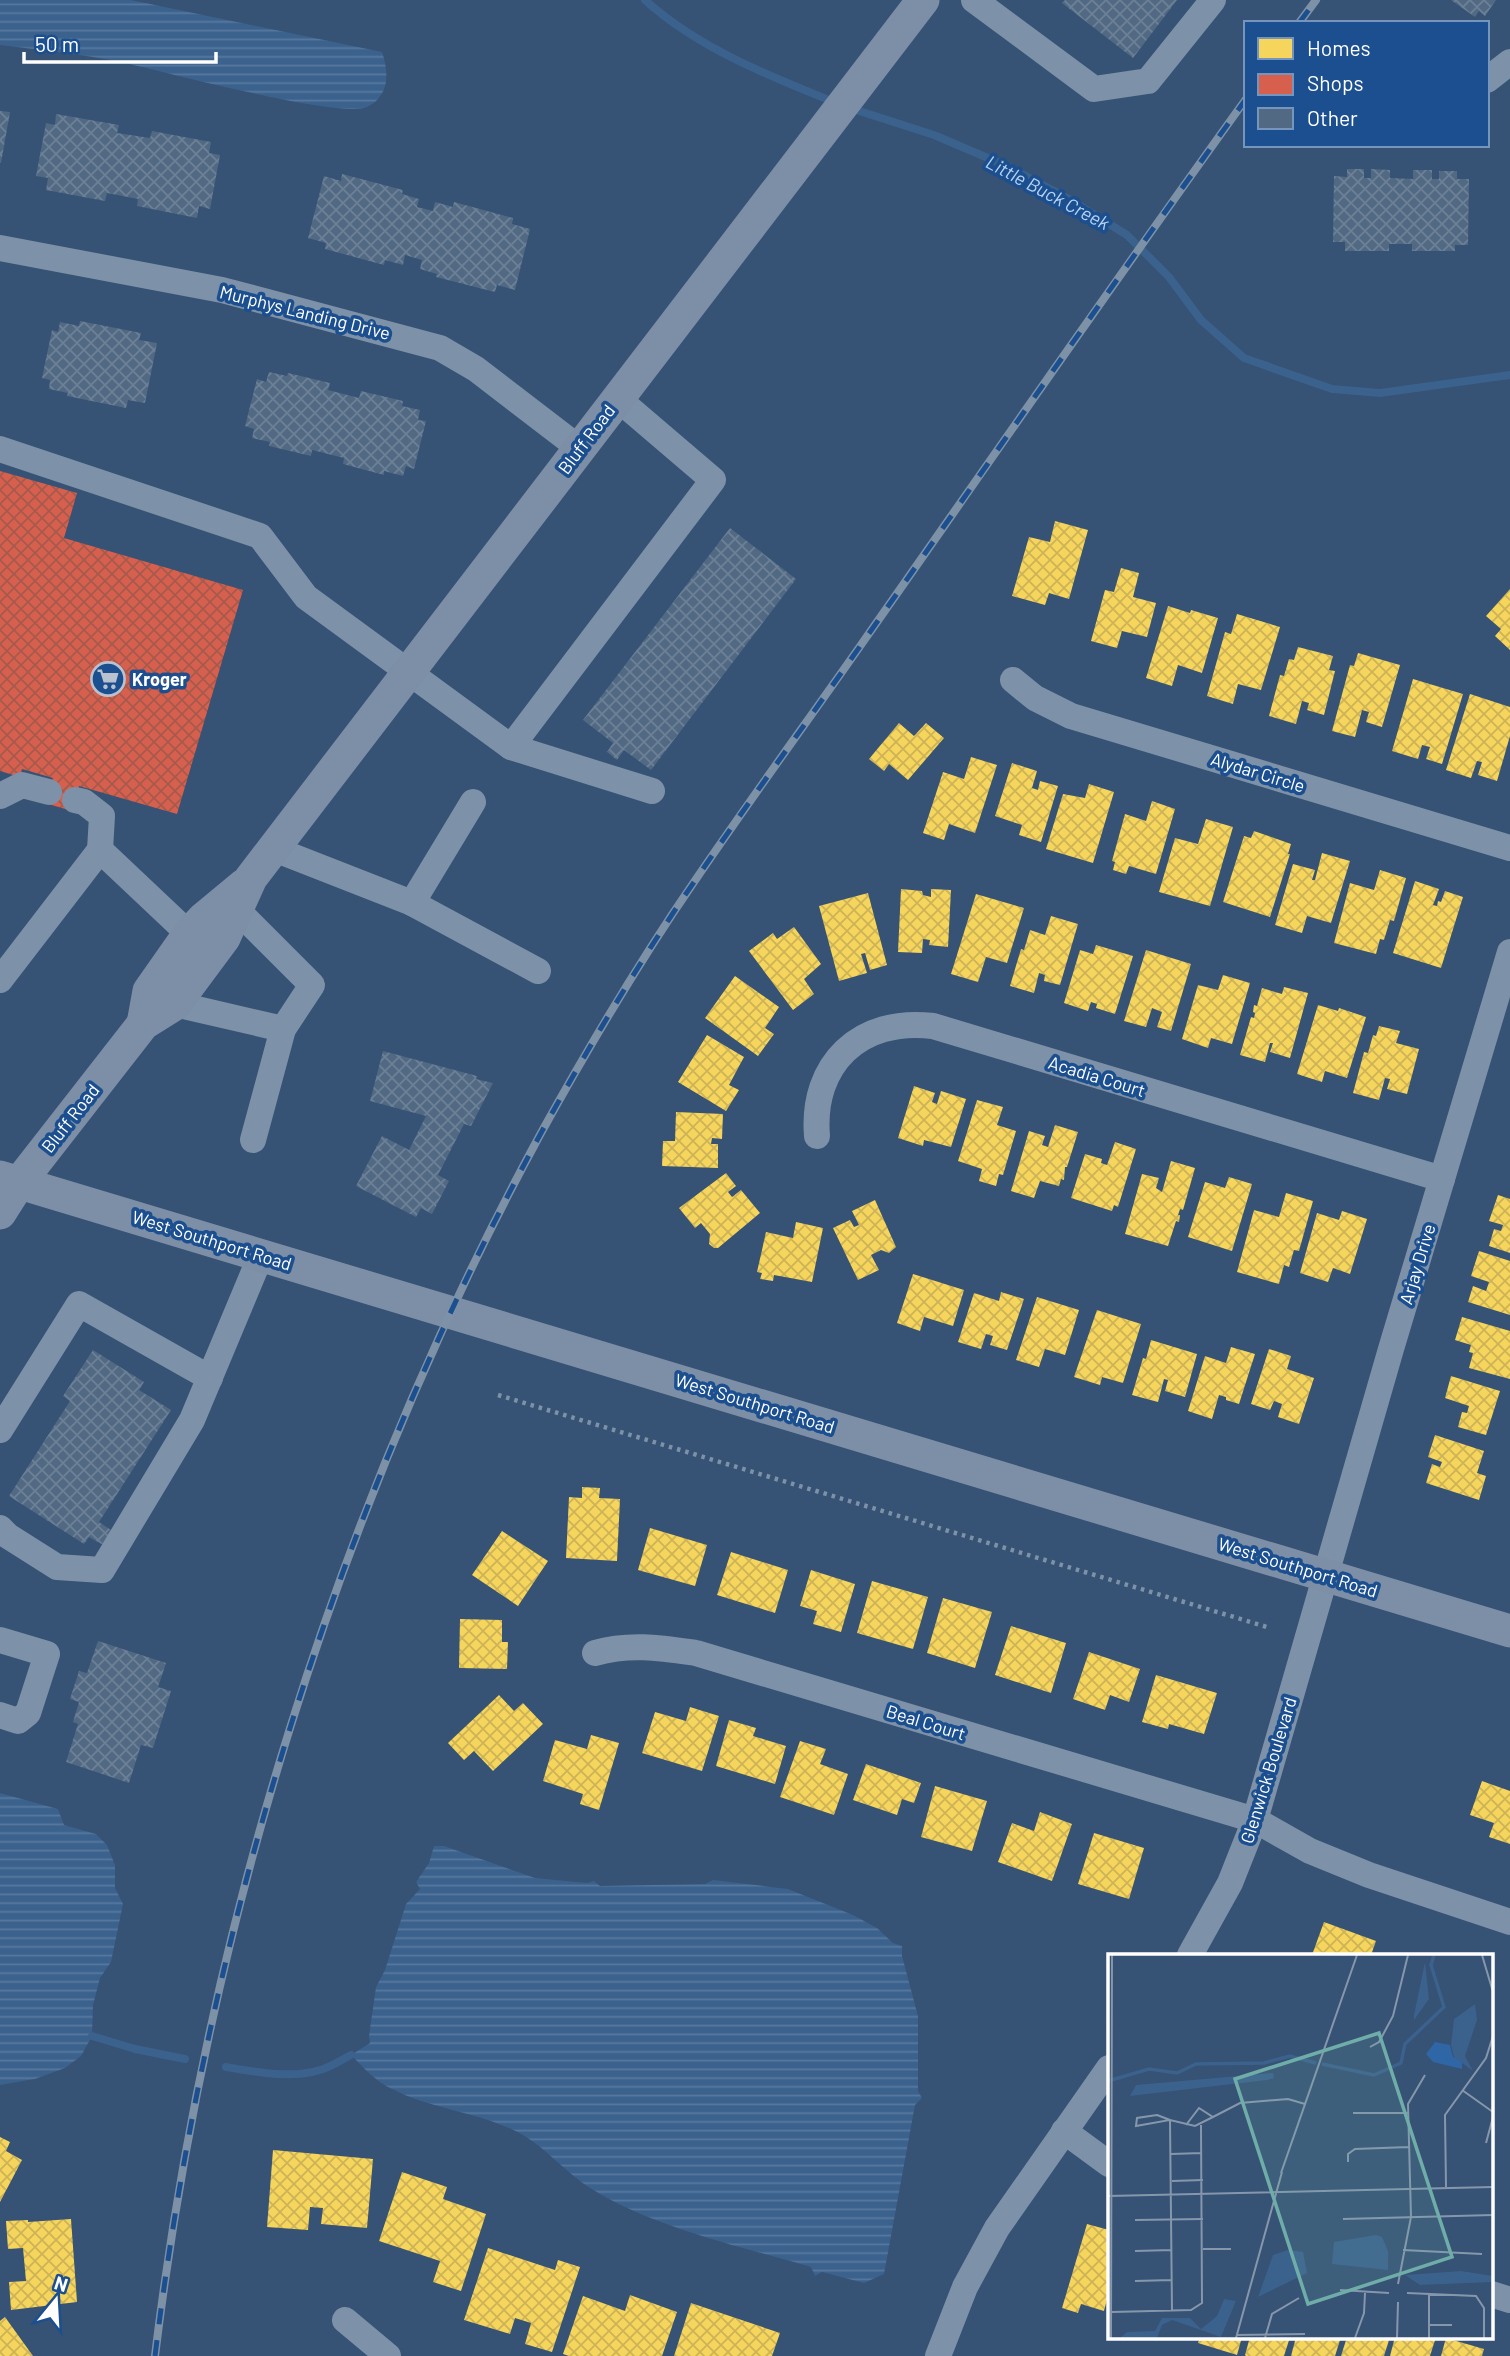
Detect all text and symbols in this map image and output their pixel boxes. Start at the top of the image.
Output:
scale bar [24,21,217,65]
legend [1244,21,1489,147]
text: 50 m [35,31,79,56]
text: Homes [1307,35,1371,60]
text: Shops [1307,70,1364,95]
text: Other [1307,105,1358,130]
water label: Little Buck Creek [982,150,1114,235]
street label: Murphys Landing Drive [217,280,393,344]
street label: Bluff Road [553,400,619,478]
supermarket icon: Kroger [89,660,127,698]
place label: Kroger [132,668,187,690]
street label: Alydar Circle [1208,747,1308,797]
street label: Acadia Court [1046,1051,1148,1101]
street label: Bluff Road [36,1079,104,1157]
street label: West Southport Road [130,1205,294,1275]
street label: Arjay Drive [1394,1221,1440,1307]
street label: West Southport Road [673,1368,837,1438]
street label: West Southport Road [1216,1532,1380,1602]
street label: Glenwick Boulevard [1235,1694,1301,1846]
street label: Beal Court [884,1700,968,1744]
inset map [1108,1954,1492,2338]
north arrow [21,2265,91,2335]
text: N [52,2270,71,2296]

